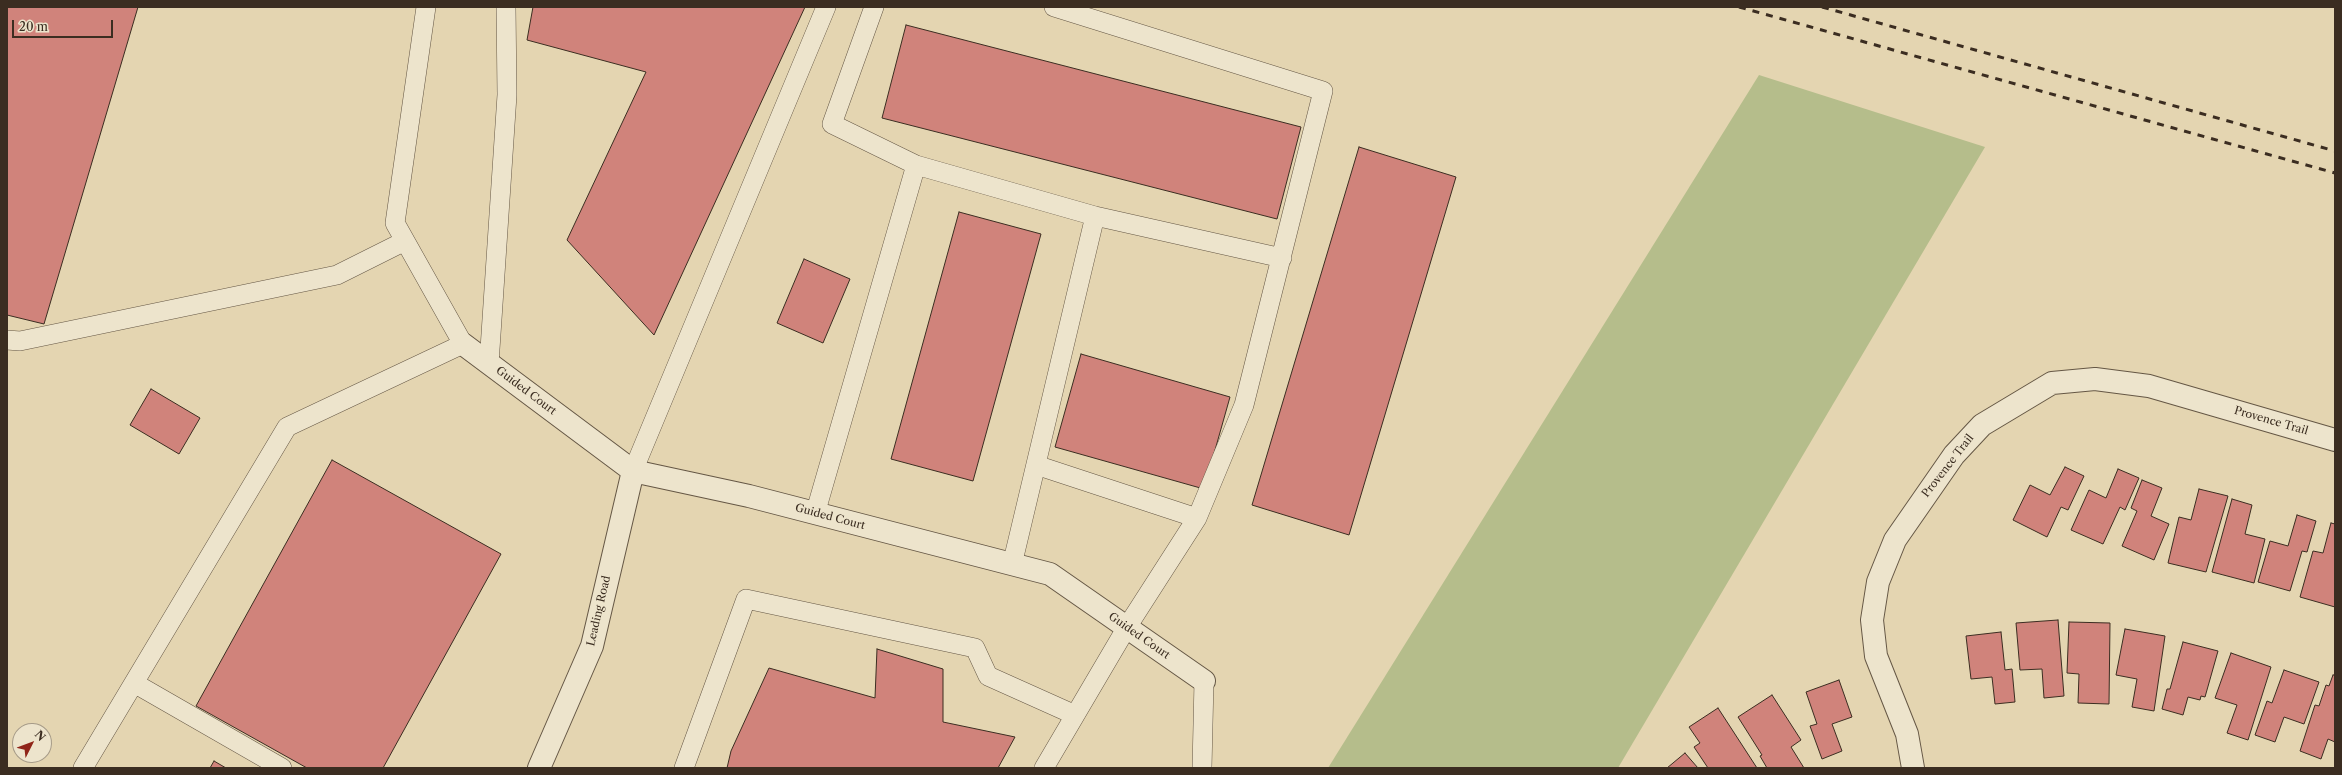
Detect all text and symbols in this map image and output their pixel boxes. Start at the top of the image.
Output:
scale bar [14,12,115,38]
text: 20 m [19,19,48,34]
street label: Guided Court [493,364,559,418]
street label: Provence Trail [2233,404,2309,438]
street label: Provence Trail [1919,432,1977,500]
street label: Guided Court [794,501,866,533]
street label: Leading Road [584,574,614,648]
street label: Guided Court [1106,610,1172,662]
north arrow [12,723,52,763]
text: N [32,727,49,744]

